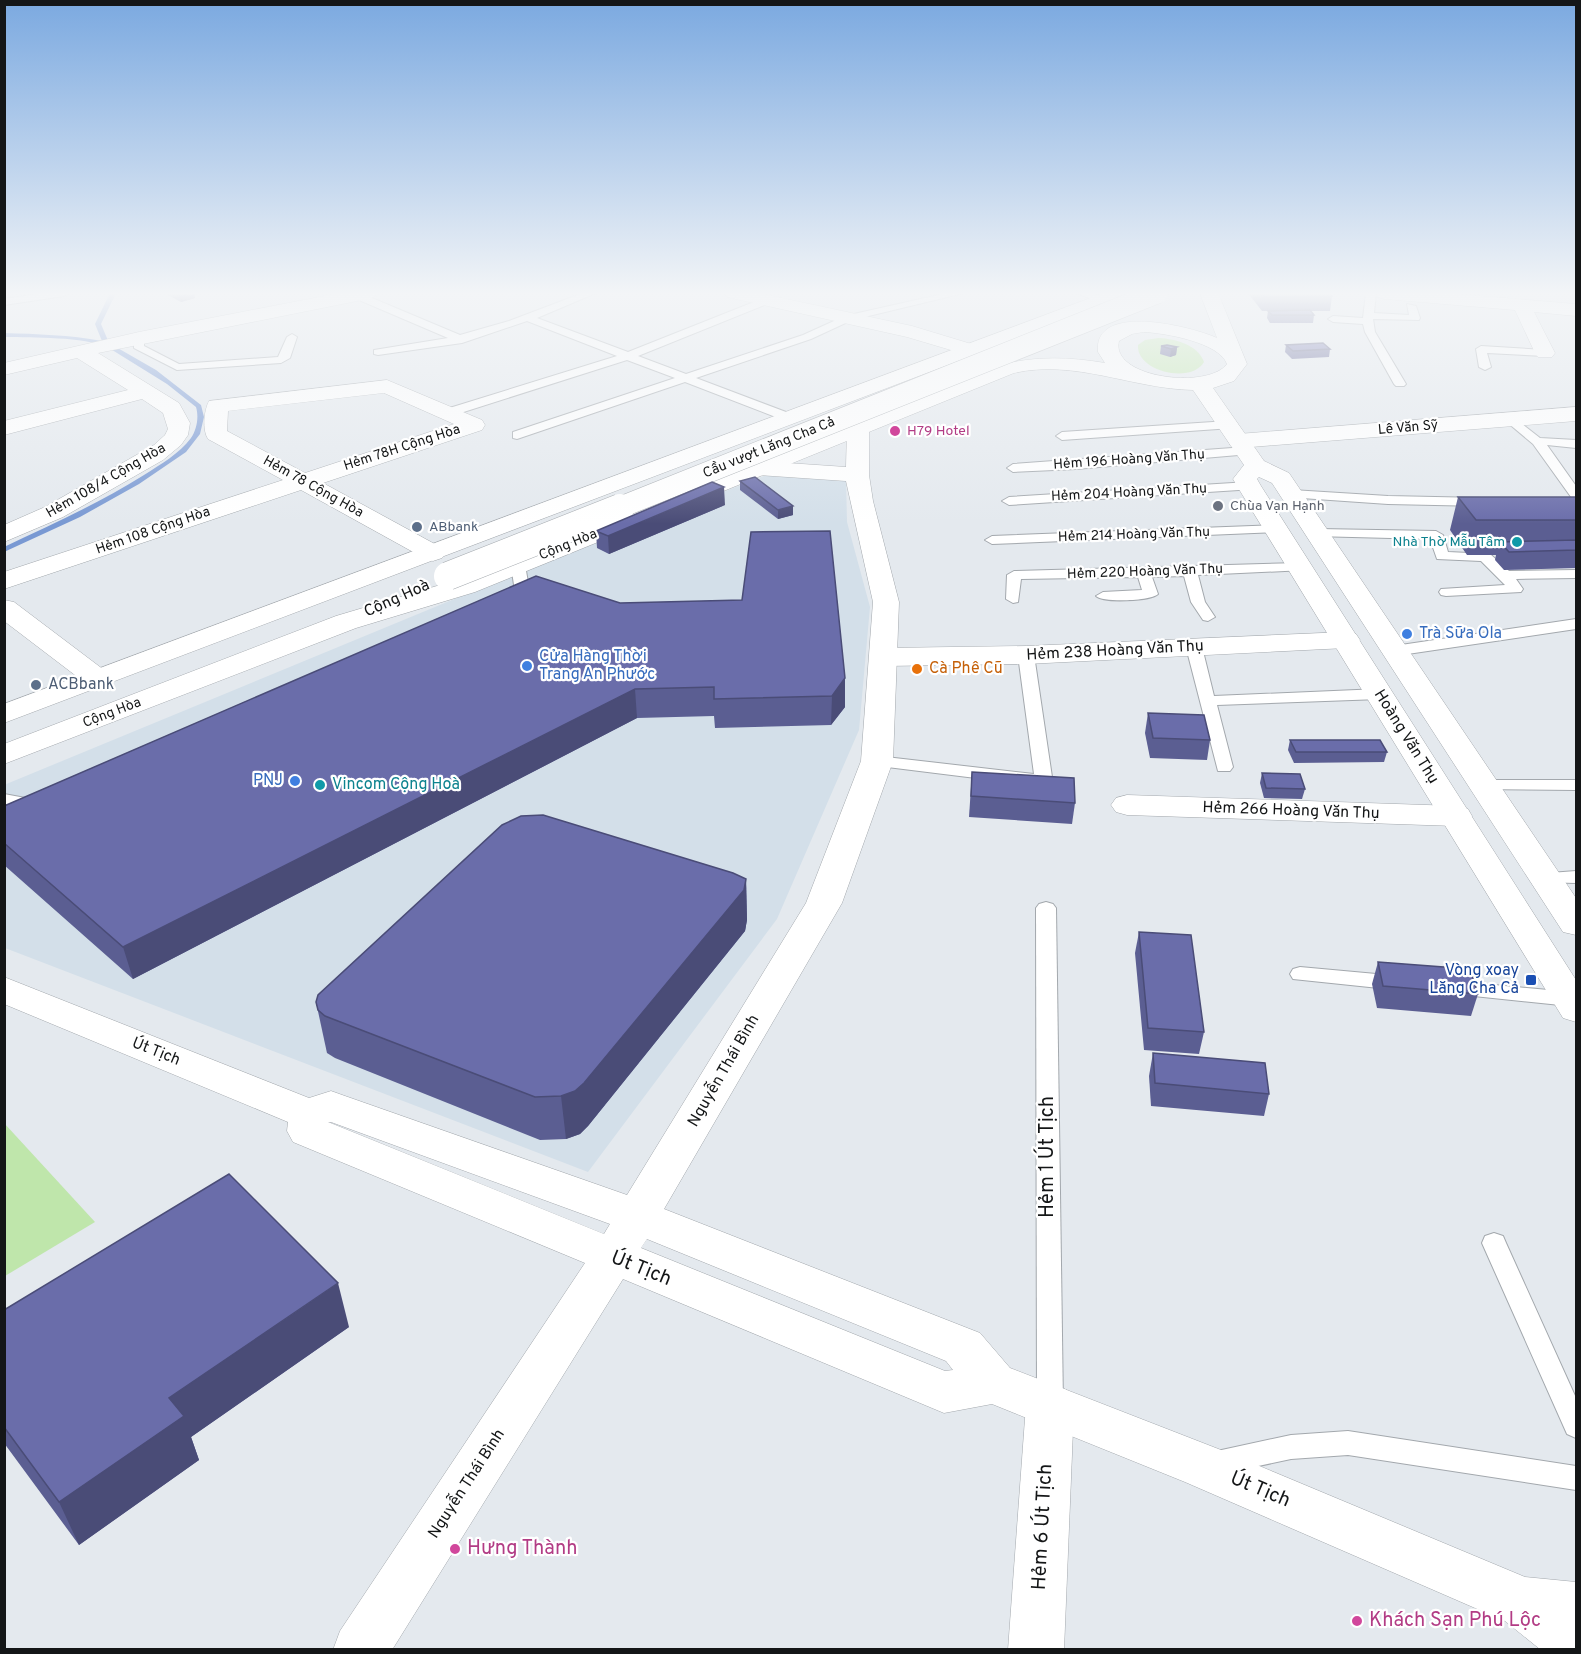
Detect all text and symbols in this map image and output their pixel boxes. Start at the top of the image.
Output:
street label: Cầu vượt Lăng Cha Cả [700,414,838,482]
street label: Lê Văn Sỹ [1377,417,1439,439]
street label: Hẻm 78H Cộng Hòa [341,421,463,475]
place label: H79 Hotel [907,423,970,440]
marker: H79 Hotel [888,424,902,438]
street label: Hẻm 108/4 Cộng Hòa [43,440,169,522]
street label: Hẻm 196 Hoàng Văn Thụ [1053,446,1205,474]
street label: Hẻm 78 Cộng Hòa [260,452,366,522]
street label: Hẻm 204 Hoàng Văn Thụ [1051,480,1207,506]
place label: Chùa Vạn Hạnh [1230,498,1325,515]
marker: Chùa Vạn Hạnh [1211,499,1225,513]
street label: Hẻm 108 Cộng Hòa [94,503,212,559]
place label: ABbank [429,519,478,536]
marker: ABbank [410,520,424,534]
street label: Hẻm 214 Hoàng Văn Thụ [1058,524,1210,546]
street label: Cộng Hòa [536,526,600,564]
place label: Nhà Thờ Mẫu Tâm [1393,533,1505,551]
marker: Nhà Thờ Mẫu Tâm [1510,535,1524,549]
street label: Hẻm 220 Hoàng Văn Thụ [1067,561,1223,583]
street label: Cộng Hoà [361,576,433,622]
place label: Trà Sữa Ola [1419,624,1502,644]
marker: Trà Sữa Ola [1400,627,1414,641]
street label: Hẻm 238 Hoàng Văn Thụ [1026,636,1204,666]
place label: Cửa Hàng Thời Trang An Phước [539,647,655,685]
marker: Cửa Hàng Thời Trang An Phước [520,659,534,673]
place label: Cà Phê Cũ [929,659,1003,679]
marker: Cà Phê Cũ [910,662,924,676]
place label: ACBbank [48,675,114,695]
marker: ACBbank [29,678,43,692]
street label: Hoàng Văn Thụ [1369,686,1443,788]
street label: Cộng Hòa [80,694,144,732]
place label: PNJ [253,771,283,791]
marker: PNJ [288,774,302,788]
place label: Vincom Cộng Hoà [332,775,460,795]
marker: Vincom Cộng Hoà [313,778,327,792]
street label: Hẻm 266 Hoàng Văn Thụ [1202,798,1380,824]
place label: Vòng xoay Lăng Cha Cả [1429,961,1519,999]
marker: Vòng xoay Lăng Cha Cả [1524,973,1538,987]
street label: Nguyễn Thái Bình [682,1010,764,1131]
street label: Út Tịch [129,1031,184,1071]
street label: Hẻm 1 Út Tịch [1033,1096,1061,1218]
street label: Út Tịch [607,1243,676,1293]
street label: Nguyễn Thái Bình [423,1425,510,1542]
street label: Hẻm 6 Út Tịch [1025,1463,1059,1591]
street label: Út Tịch [1226,1464,1295,1514]
place label: Hưng Thành [467,1536,578,1562]
marker: Hưng Thành [448,1542,462,1556]
place label: Khách Sạn Phú Lộc [1369,1608,1541,1634]
marker: Khách Sạn Phú Lộc [1350,1614,1364,1628]

